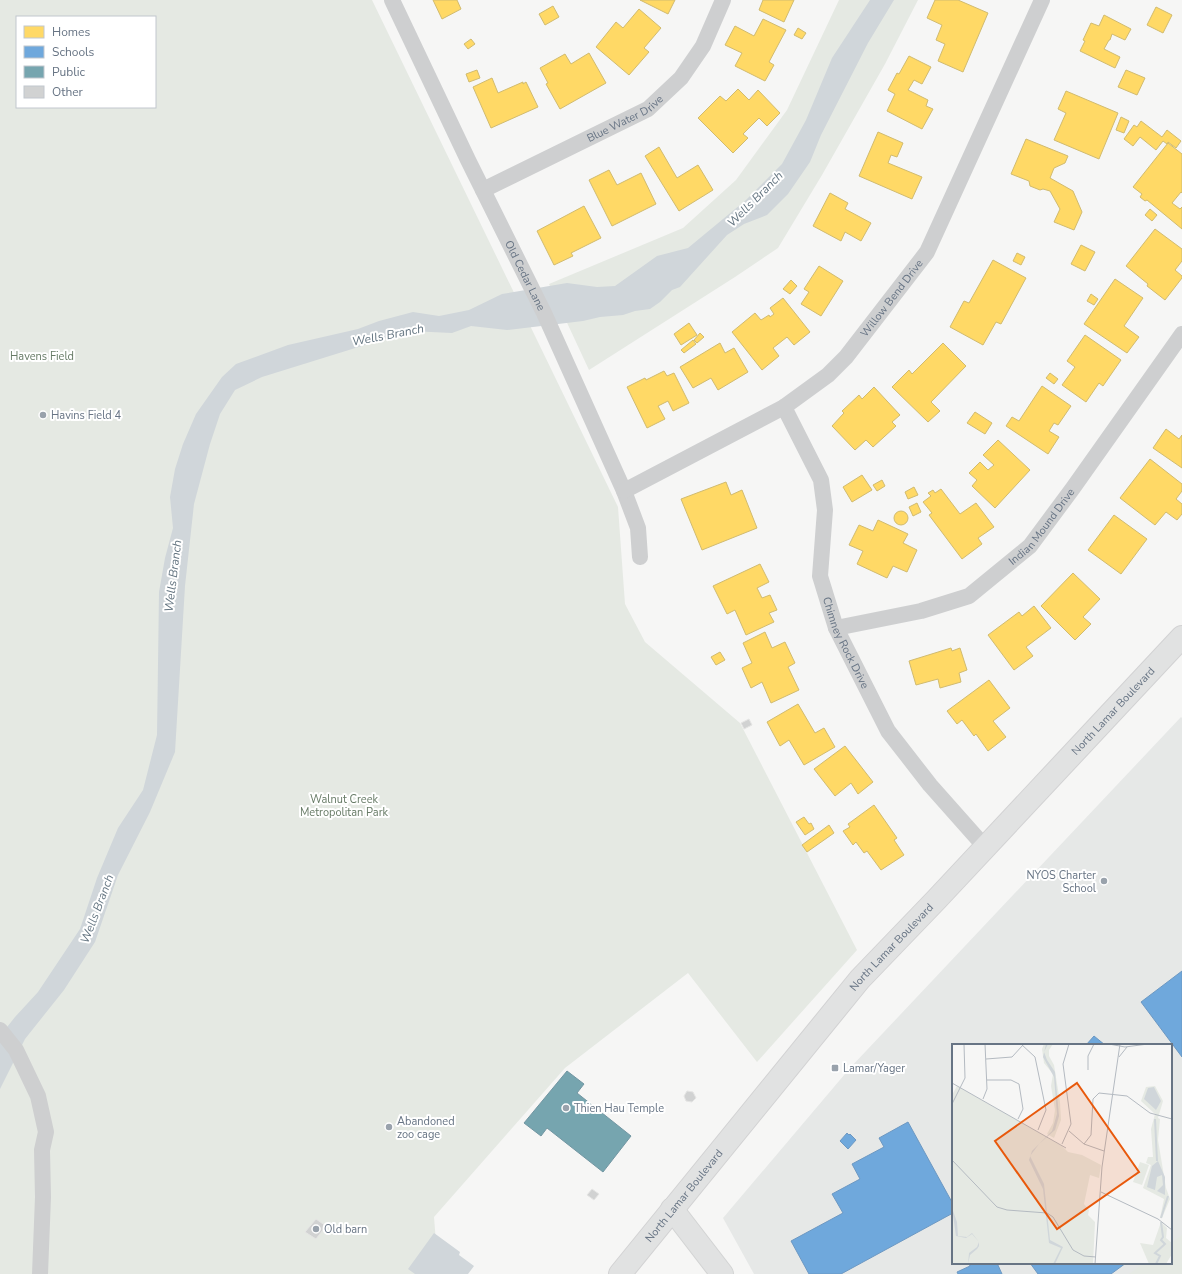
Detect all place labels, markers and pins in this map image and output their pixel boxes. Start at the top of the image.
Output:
place label: Havins Field 4 [51,408,122,423]
marker: Havins Field 4 [38,410,48,420]
place label: NYOS Charter School [1026,868,1097,896]
marker: NYOS Charter School [1099,876,1109,886]
place label: Lamar/Yager [843,1061,905,1076]
marker: Lamar/Yager [830,1063,840,1073]
place label: Thien Hau Temple [574,1101,664,1116]
marker: Thien Hau Temple [561,1103,571,1113]
place label: Abandoned zoo cage [397,1114,455,1142]
marker: Abandoned zoo cage [384,1122,394,1132]
place label: Old barn [324,1222,367,1237]
marker: Old barn [311,1224,321,1234]

